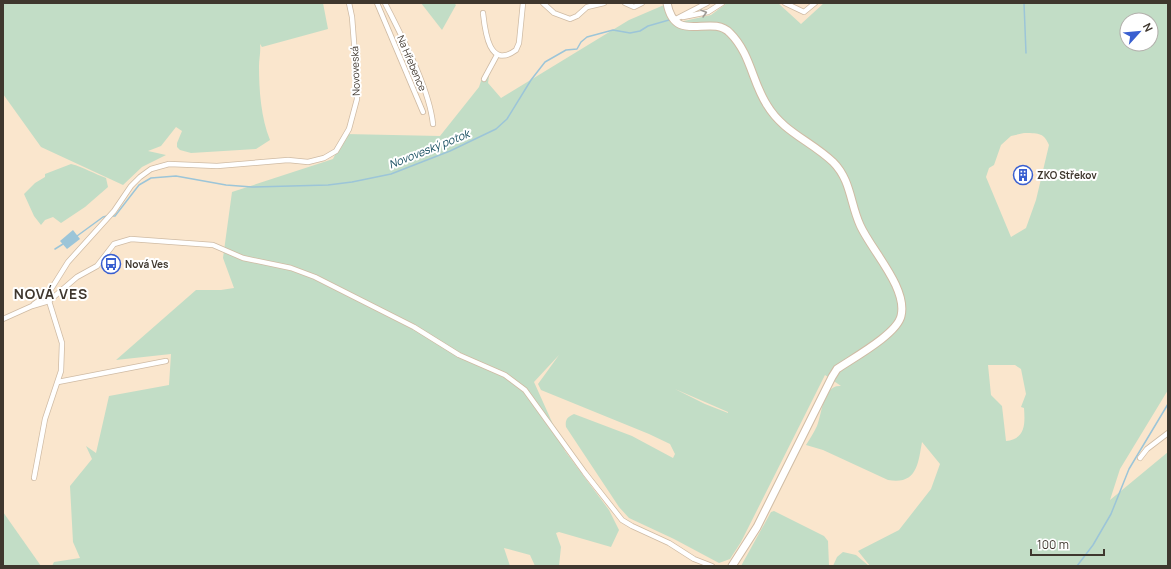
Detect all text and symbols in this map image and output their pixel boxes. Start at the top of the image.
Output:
one-way arrow [700,9,707,18]
north arrow [1119,12,1159,52]
text: N [1140,20,1157,34]
street label: Na Hřebence [394,33,430,93]
street label: Novoveská [347,46,363,96]
water label: Novoveský potok [386,125,473,172]
building icon: ZKO Střekov [1012,164,1034,186]
place label: ZKO Střekov [1037,168,1097,182]
bus stop icon: Nová Ves [100,253,122,275]
place label: Nová Ves [125,257,169,271]
district label: NOVÁ VES [14,284,88,303]
scale bar [1031,531,1104,557]
text: 100 m [1037,536,1069,553]

